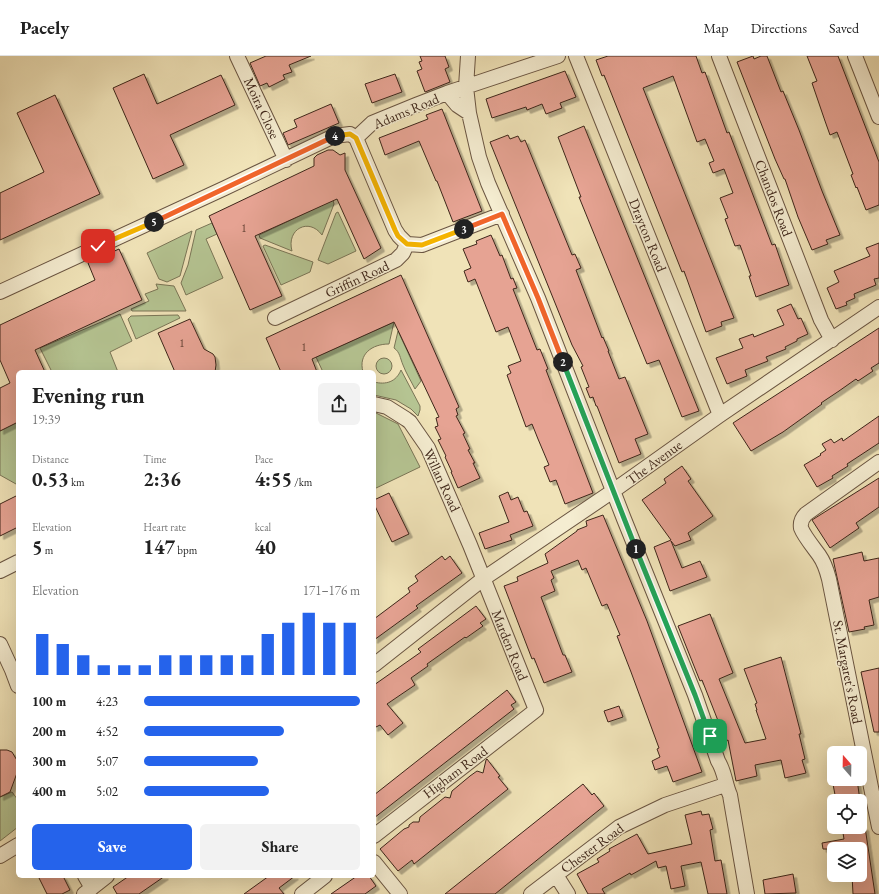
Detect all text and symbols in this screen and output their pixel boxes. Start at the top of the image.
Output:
text: Pacely [20,15,69,40]
text: Map [703,19,729,37]
text: Directions [751,19,807,37]
text: Saved [829,19,859,37]
street label: Moira Close [240,74,284,142]
street label: Adams Road [369,89,443,133]
pin: 4 [325,126,345,146]
text: 4 [332,129,338,143]
street label: Chandos Road [751,157,797,240]
street label: Drayton Road [625,196,671,275]
pin: 5 [144,212,164,232]
text: 5 [151,215,157,229]
pin: 3 [454,219,474,239]
house number: 1 [241,220,247,236]
text: 3 [461,222,467,236]
pin [81,229,115,263]
icon: check [87,235,109,257]
street label: Griffin Road [322,256,393,302]
house number: 1 [179,335,185,351]
house number: 1 [301,339,307,355]
pin: 2 [553,352,573,372]
text: 2 [560,355,566,369]
text: Evening run [32,381,145,410]
button: share [318,383,360,425]
text: 19:39 [32,411,60,428]
street label: The Avenue [622,435,686,488]
street label: Willan Road [420,445,465,515]
text: Distance [32,452,69,466]
text: Time [143,452,166,466]
text: Pace [255,452,273,466]
text: 0.53 [32,466,69,492]
text: 2:36 [143,466,181,492]
text: 4:55 [255,466,292,492]
text: km [69,475,85,489]
text: /km [292,475,312,489]
text: Elevation [32,520,72,534]
text: Heart rate [143,520,186,534]
text: kcal [255,520,271,534]
text: 5 [32,534,43,560]
text: 147 [143,534,175,560]
text: 40 [255,534,276,560]
pin: 1 [626,539,646,559]
text: 1 [633,542,639,556]
text: m [43,543,53,557]
text: bpm [175,543,197,557]
text: Elevation [32,582,79,599]
text: 171–176 m [303,582,360,599]
street label: Marden Road [488,607,533,684]
street label: St. Margaret's Road [829,619,867,726]
text: 100 m [32,693,66,710]
text: 4:23 [96,693,118,710]
pin [693,719,727,753]
text: 200 m [32,723,66,740]
text: 4:52 [96,723,118,740]
icon: arrive [699,725,721,747]
street label: Higham Road [419,741,492,802]
north arrow [827,746,867,786]
map controls [827,746,867,882]
text: 300 m [32,753,66,770]
text: 5:07 [96,753,118,770]
text: 400 m [32,783,66,800]
text: 5:02 [96,783,118,800]
button: locate [827,794,867,834]
street label: Chester Road [557,819,628,877]
button: Save [32,824,192,870]
button: Share [200,824,360,870]
button: layers [827,842,867,882]

